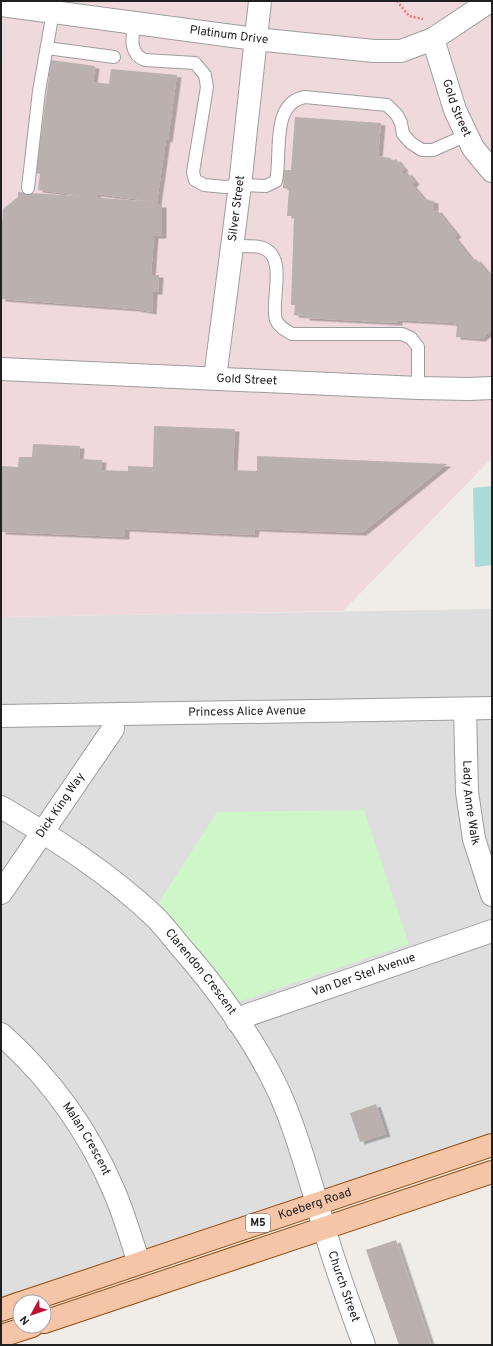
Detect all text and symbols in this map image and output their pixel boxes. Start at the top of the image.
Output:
street label: Platinum Drive [189,22,269,48]
street label: Gold Street [438,77,475,140]
street label: Silver Street [225,174,249,243]
street label: Gold Street [216,371,277,390]
street label: Princess Alice Avenue [188,703,306,721]
street label: Lady Anne Walk [458,760,483,847]
street label: Dick King Way [33,769,89,841]
street label: Clarendon Crescent [161,925,240,1018]
street label: Van Der Stel Avenue [310,950,418,1000]
street label: Malan Crescent [58,1099,114,1178]
street label: Koeberg Road [276,1185,354,1224]
road number: M5 [246,1214,270,1232]
street label: Church Street [324,1249,363,1325]
north arrow [12,1294,52,1334]
text: N [17,1312,33,1327]

